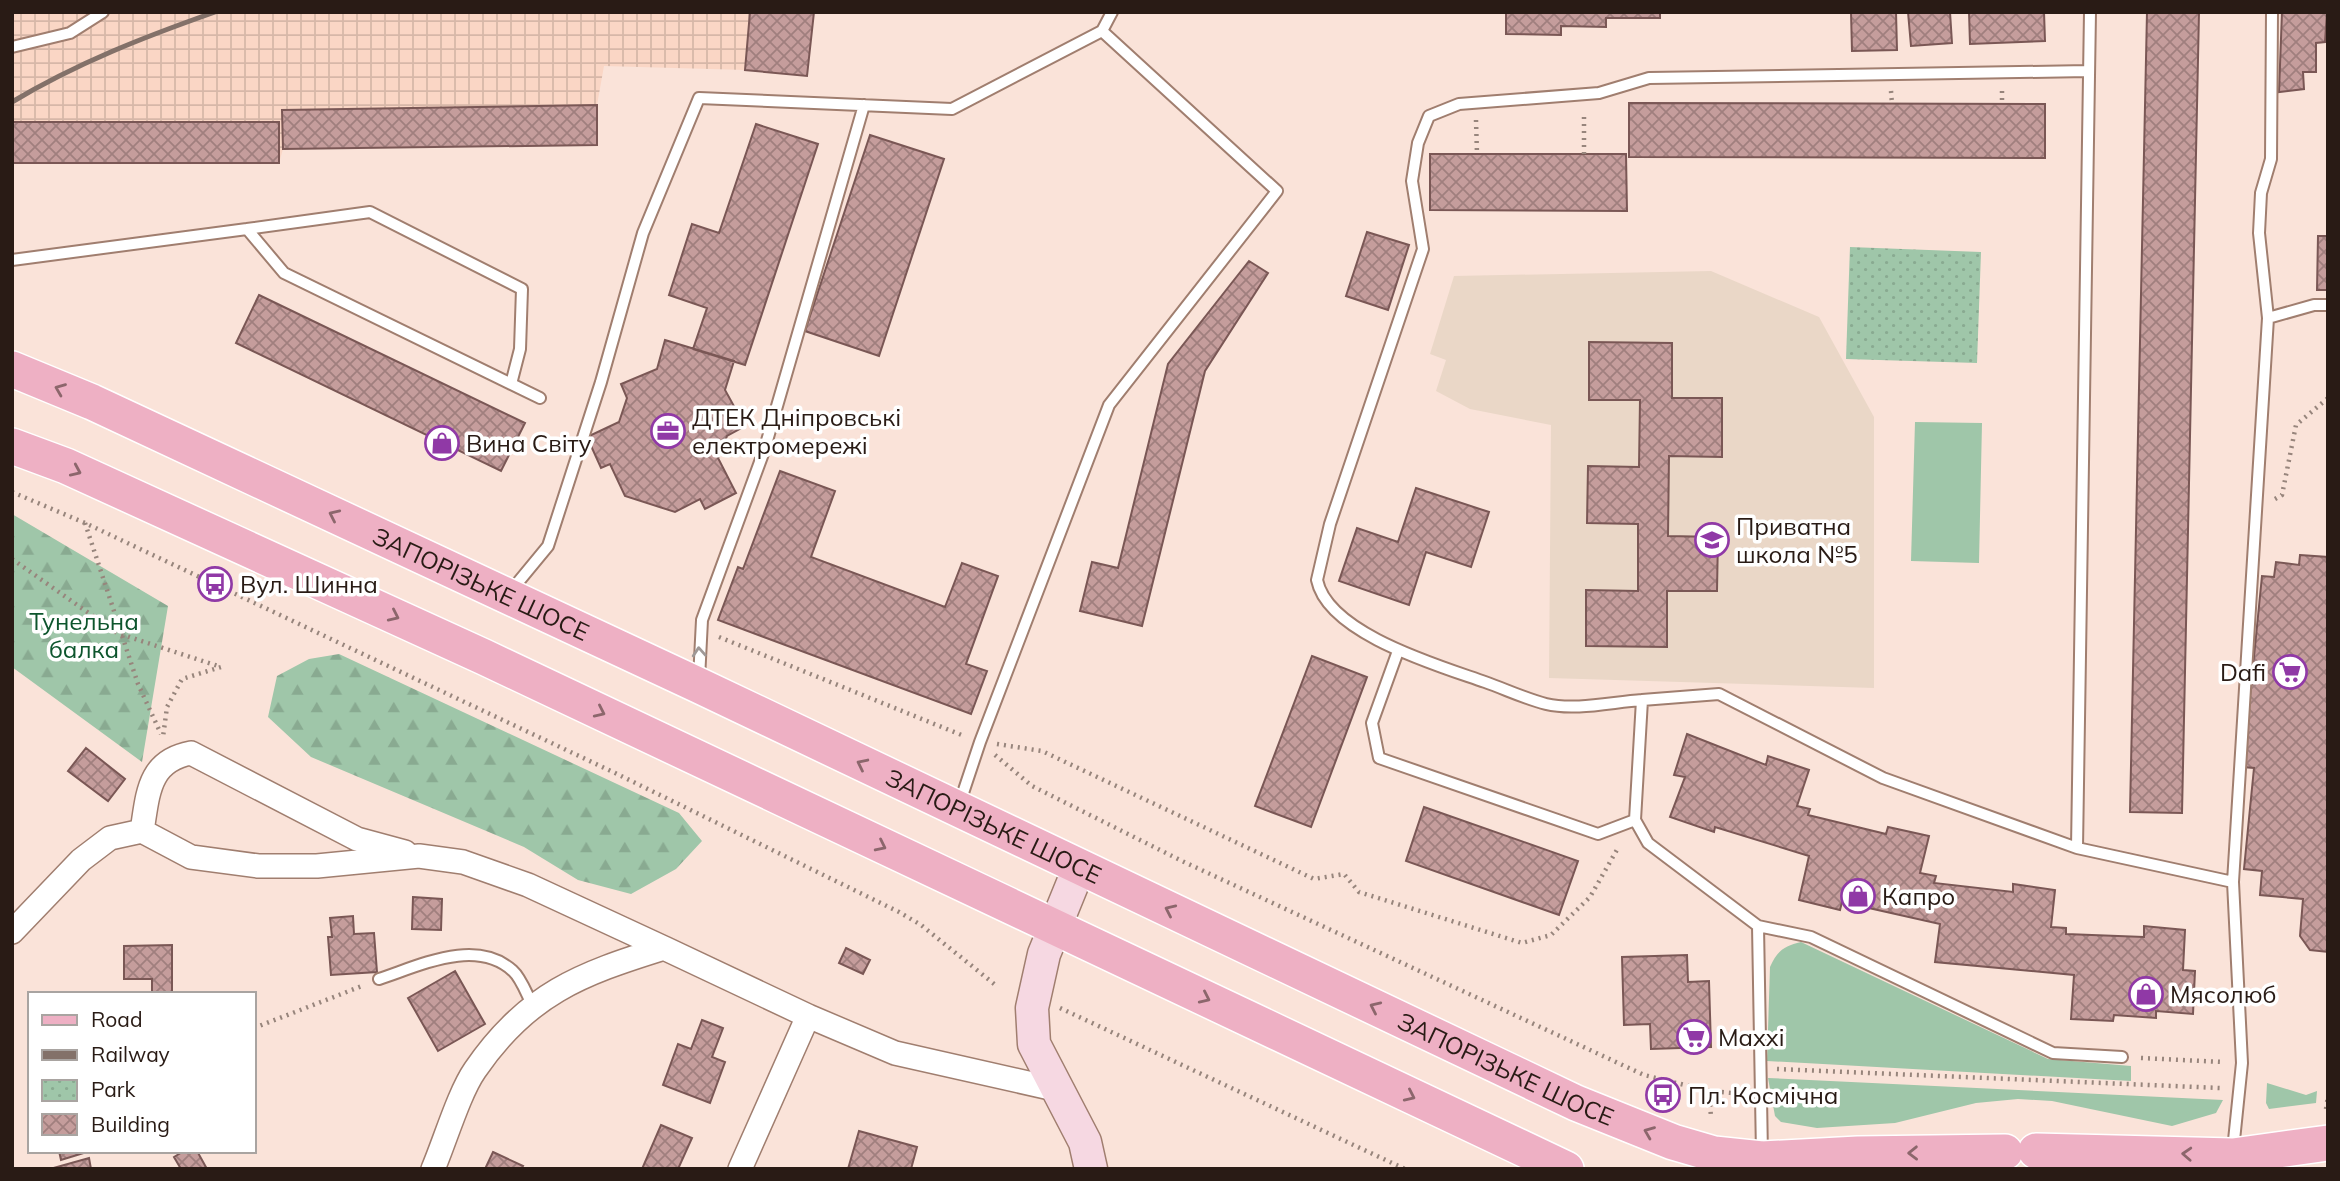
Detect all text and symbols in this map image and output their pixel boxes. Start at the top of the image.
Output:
one-way arrow [55,383,68,397]
place label: ДТЕК Дніпровські електромережі [692,402,901,460]
office icon: ДТЕК Дніпровські електромережі [649,412,687,450]
shop icon: Вина Світу [423,424,461,462]
place label: Вина Світу [466,428,592,458]
one-way arrow [69,463,81,477]
one-way arrow [329,509,341,523]
place label: Приватна школа №5 [1736,511,1858,569]
street label: ЗАПОРІЗЬКЕ ШОСЕ [368,520,594,647]
school or university icon: Приватна школа №5 [1693,521,1731,559]
bus stop icon: Вул. Шинна [196,565,234,603]
place label: Вул. Шинна [240,569,378,599]
park label: Тунельна балка [29,606,139,664]
one-way arrow [387,608,400,622]
one-way arrow [692,647,707,658]
supermarket icon: Dafi [2271,653,2309,691]
place label: Dafi [2220,657,2266,687]
one-way arrow [593,704,606,718]
one-way arrow [857,759,869,773]
street label: ЗАПОРІЗЬКЕ ШОСЕ [881,762,1106,890]
one-way arrow [874,838,886,852]
shop icon: Капро [1839,877,1877,915]
place label: Капро [1882,881,1955,911]
one-way arrow [1165,904,1177,918]
shop icon: Мясолюб [2127,975,2165,1013]
place label: Мясолюб [2170,979,2277,1009]
one-way arrow [1198,989,1210,1003]
legend [28,992,256,1153]
one-way arrow [1370,1001,1382,1015]
text: Road [91,1006,142,1032]
street label: ЗАПОРІЗЬКЕ ШОСЕ [1393,1006,1618,1132]
supermarket icon: Maxxi [1675,1018,1713,1056]
place label: Maxxi [1718,1022,1784,1052]
text: Railway [91,1041,170,1067]
text: Park [91,1076,135,1102]
bus stop icon: Пл. Космічна [1644,1076,1682,1114]
place label: Пл. Космічна [1688,1080,1838,1110]
one-way arrow [1403,1087,1415,1101]
text: Building [91,1111,170,1137]
one-way arrow [1644,1127,1656,1141]
one-way arrow [1907,1145,1917,1161]
one-way arrow [2181,1147,2192,1162]

